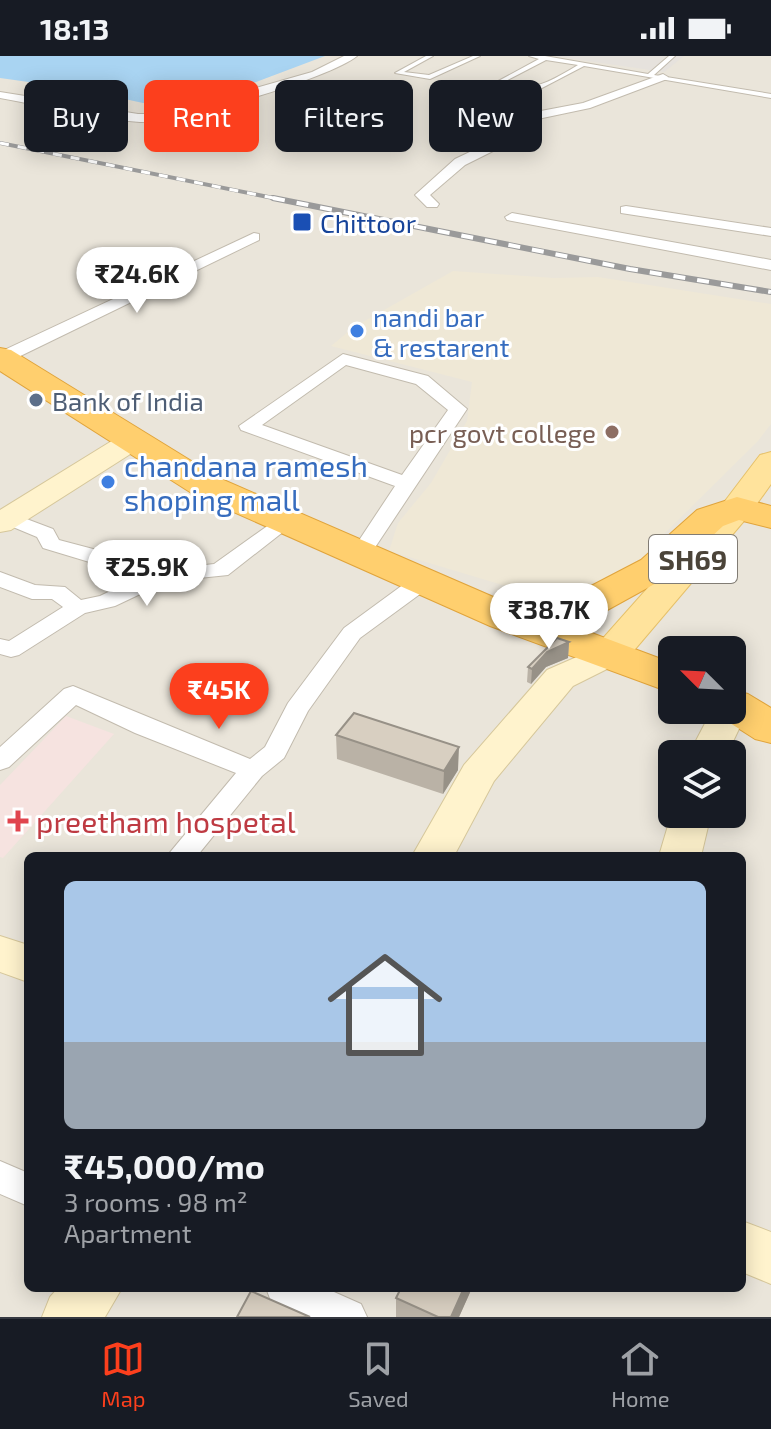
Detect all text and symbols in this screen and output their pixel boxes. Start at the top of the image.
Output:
text: 18:13 [40,10,109,46]
chip: Buy [24,80,128,152]
chip: Rent [144,80,259,152]
chip: Filters [275,80,413,152]
chip: New [429,80,542,152]
place label: Chittoor [320,207,416,238]
marker: Chittoor [291,211,313,233]
pin: ₹24.6K [72,247,202,315]
text: ₹24.6K [94,257,180,288]
place label: nandi bar & restarent [373,301,509,362]
marker: nandi bar & restarent [348,322,366,340]
place label: Bank of India [52,385,204,416]
marker: Bank of India [27,391,45,409]
place label: pcr govt college [409,417,596,448]
marker: pcr govt college [603,423,621,441]
place label: chandana ramesh shoping mall [124,447,368,517]
marker: chandana ramesh shoping mall [99,473,117,491]
road number: SH69 [649,535,737,583]
pin: ₹25.9K [82,540,212,608]
text: ₹25.9K [106,550,189,581]
pin: ₹38.7K [484,583,614,651]
text: ₹38.7K [508,593,590,624]
north arrow [658,636,746,724]
map controls [658,636,746,828]
pin: ₹45K [172,663,266,731]
text: ₹45K [188,673,250,704]
button: layers [658,740,746,828]
place label: preetham hospetal [36,803,296,839]
marker: preetham hospetal [7,810,29,832]
icon: home [313,933,457,1077]
text: ₹45,000/mo [64,1145,265,1186]
text: 3 rooms · 98 m² [64,1186,248,1217]
text: Apartment [64,1217,192,1248]
tab: Map [101,1337,146,1411]
tab: Saved [348,1337,409,1411]
tab: Home [611,1337,670,1411]

